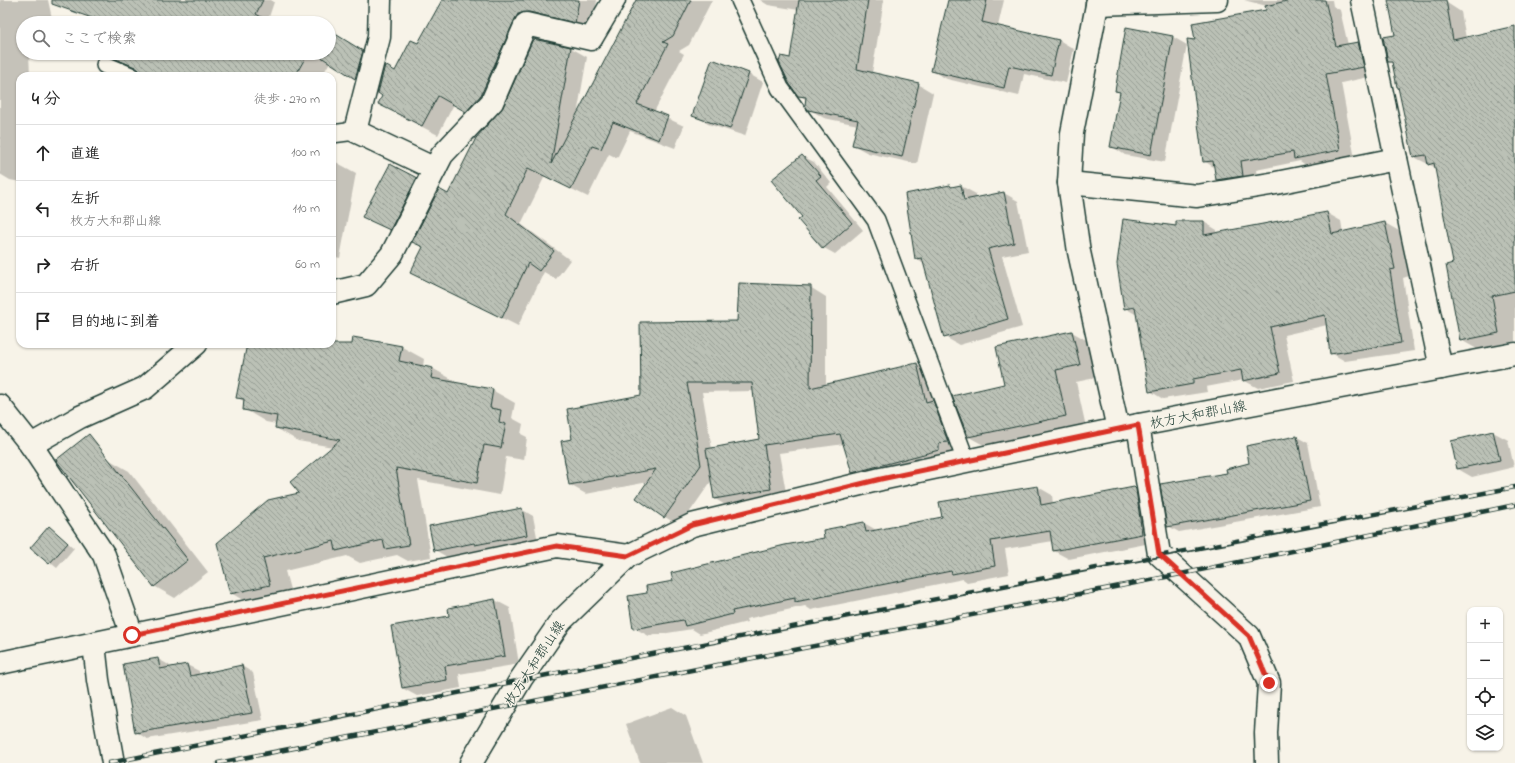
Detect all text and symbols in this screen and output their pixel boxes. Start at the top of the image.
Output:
search box [16,16,336,60]
icon: search [30,27,52,49]
text: ここで検索 [62,28,137,50]
text: 4 分 [32,87,60,112]
text: 徒歩 · 270 m [254,90,320,109]
icon: ahead [32,142,54,164]
text: 直進 [70,143,100,165]
text: 100 m [291,143,320,162]
text: 左折 [70,188,100,210]
icon: left [32,198,54,220]
text: 110 m [293,199,320,218]
text: 枚方大和郡山線 [70,212,161,231]
icon: right [32,254,54,276]
text: 右折 [70,255,100,277]
text: 60 m [295,255,320,274]
icon: arrive [32,310,54,332]
text: 目的地に到着 [70,311,160,333]
street label: 枚方大和郡山線 [1148,396,1248,435]
map controls [1467,607,1503,751]
button: + [1467,607,1503,643]
street label: 枚方大和郡山線 [500,617,571,711]
route start [123,626,141,644]
button: − [1467,643,1503,679]
route end [1260,674,1278,692]
button: locate [1467,679,1503,715]
button: layers [1467,715,1503,751]

